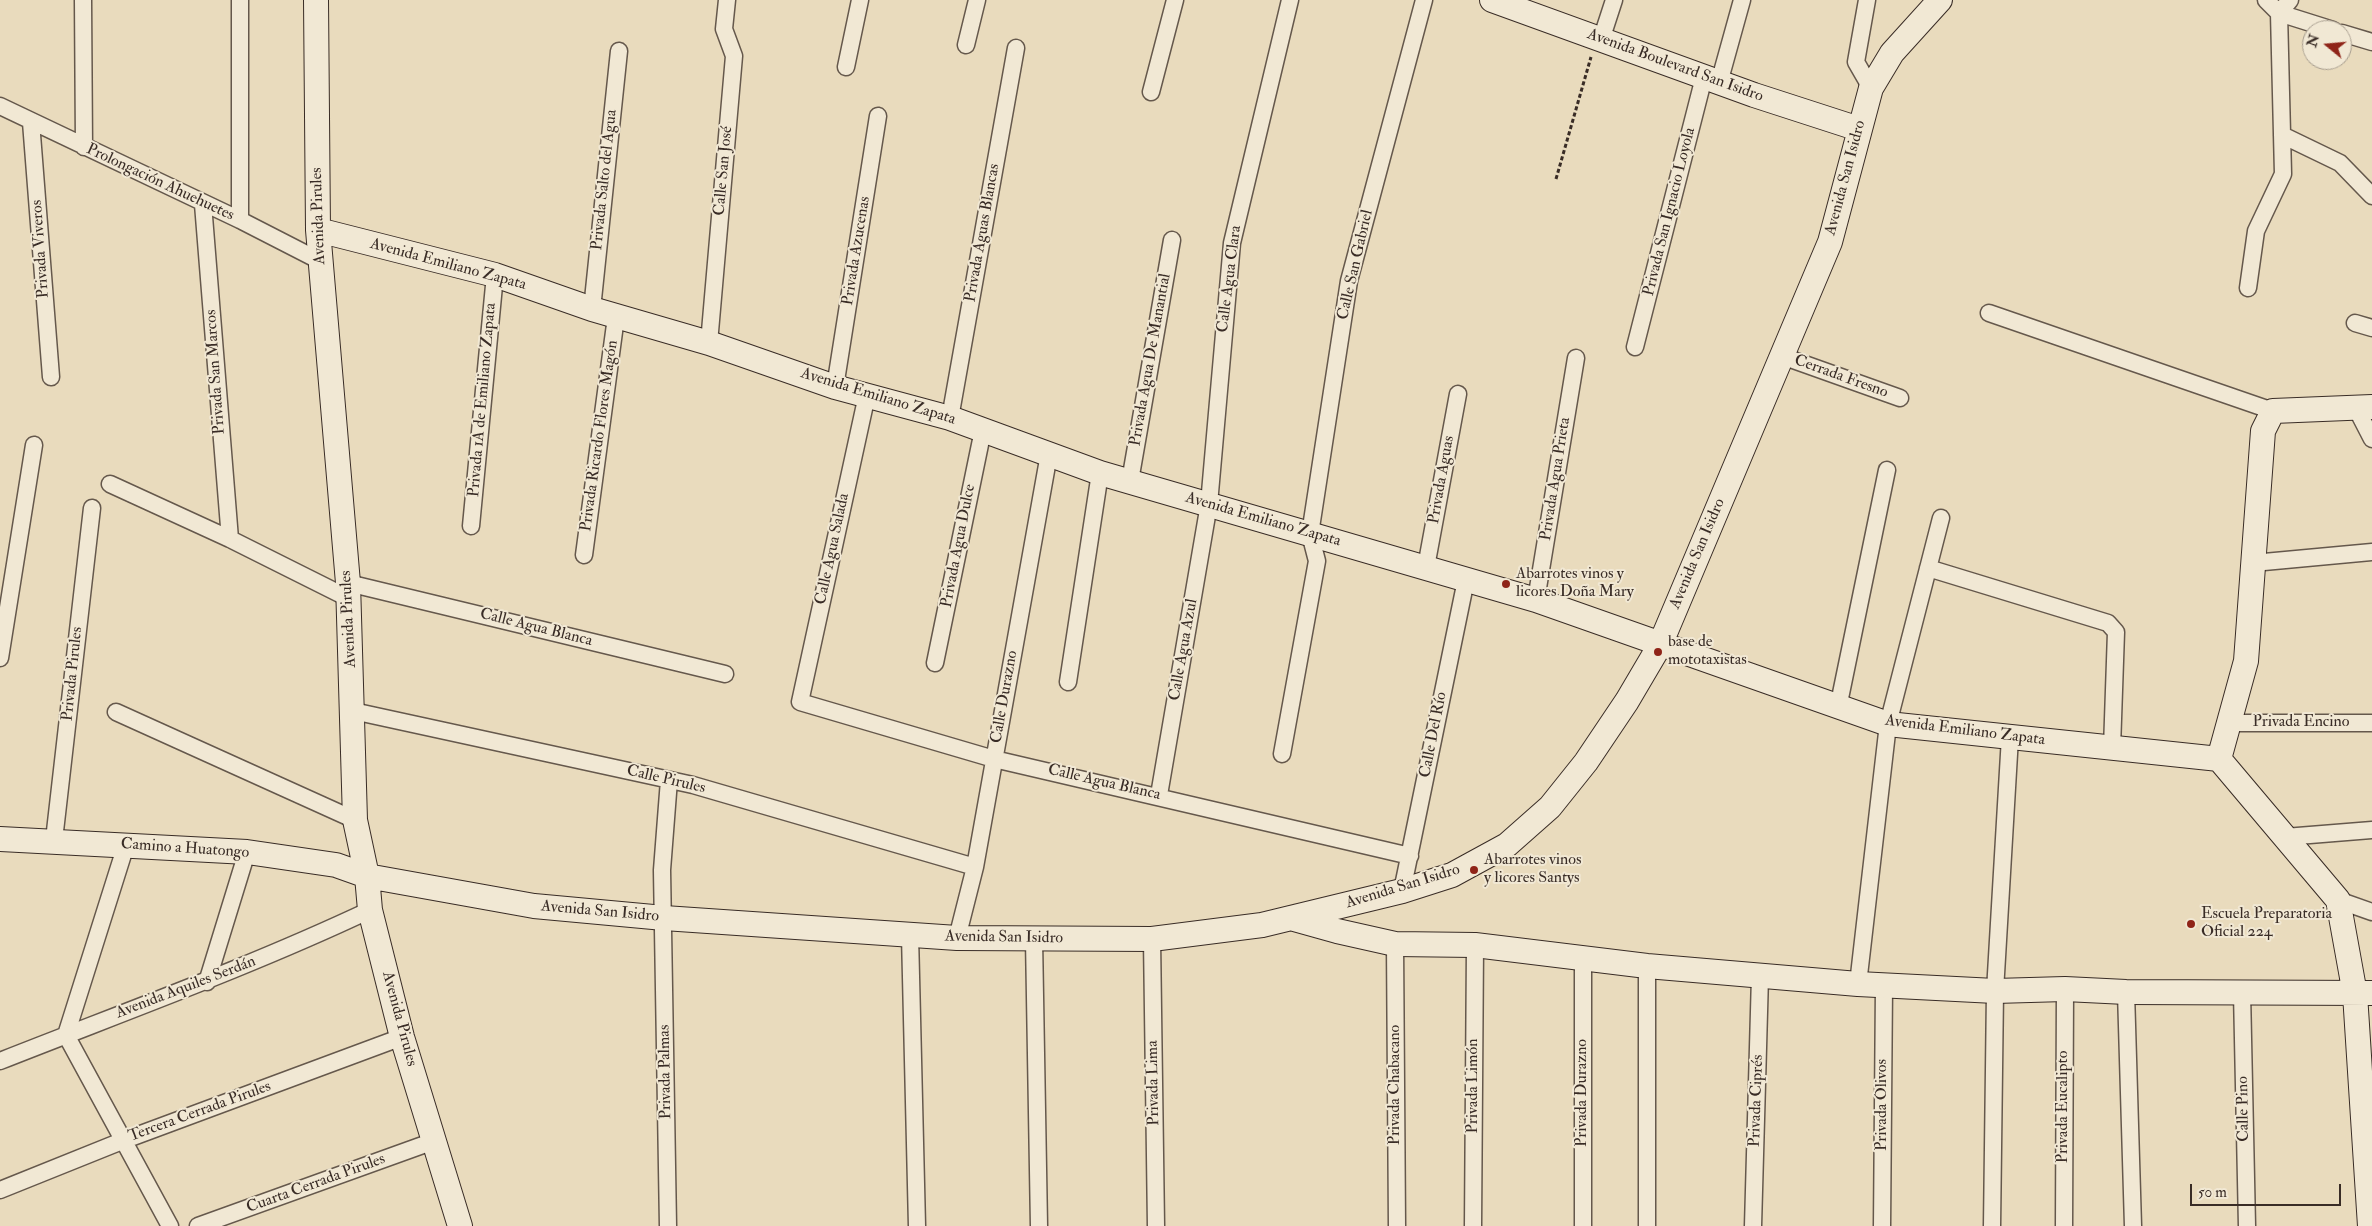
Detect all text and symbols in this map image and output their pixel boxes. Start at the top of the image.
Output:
north arrow [2302,20,2352,70]
street label: Avenida Boulevard San Isidro [1584,25,1766,107]
text: N [2303,32,2323,49]
street label: Privada Salto del Agua [588,109,622,251]
street label: Avenida San Isidro [1821,118,1871,238]
street label: Calle San José [711,126,737,216]
street label: Privada San Ignacio Loyola [1640,126,1700,298]
street label: Prolongación Ahuehuetes [83,140,237,226]
street label: Privada Aguas Blancas [961,162,1005,304]
street label: Avenida Pirules [308,167,330,265]
street label: Privada Azucenas [839,195,875,307]
street label: Privada Viveros [28,199,54,299]
street label: Calle San Gabriel [1334,208,1378,322]
street label: Calle Agua Clara [1214,224,1246,334]
street label: Avenida Emiliano Zapata [368,235,528,295]
street label: Privada Agua De Manantial [1126,272,1176,448]
street label: Privada 1A de Emiliano Zapata [465,302,501,498]
street label: Privada San Marcos [202,309,230,435]
street label: Privada Ricardo Flores Magón [577,339,623,533]
street label: Cerrada Fresno [1792,351,1890,403]
street label: Avenida Emiliano Zapata [798,364,958,430]
street label: Privada Agua Prieta [1537,416,1575,542]
street label: Privada Aguas [1425,434,1459,526]
street label: Privada Agua Dulce [938,483,980,609]
street label: Avenida Emiliano Zapata [1183,489,1343,551]
street label: Calle Agua Salada [812,492,854,606]
street label: Avenida San Isidro [1666,496,1730,612]
place label: Abarrotes vinos y licores Doña Mary [1516,565,1634,603]
street label: Avenida Pirules [337,570,361,668]
marker: Abarrotes vinos y licores Doña Mary [1500,578,1512,590]
street label: Calle Agua Azul [1166,598,1202,702]
street label: Calle Agua Blanca [478,605,594,651]
street label: Privada Pirules [59,626,87,722]
place label: base de mototaxistas [1668,633,1747,671]
marker: base de mototaxistas [1652,646,1664,658]
street label: Calle Durazno [987,649,1023,745]
street label: Calle Del Río [1416,690,1452,780]
street label: Avenida Emiliano Zapata [1884,712,2046,750]
street label: Privada Encino [2253,713,2349,733]
street label: Calle Agua Blanca [1046,761,1162,805]
street label: Calle Pirules [625,762,707,798]
street label: Camino a Huatongo [120,835,250,863]
place label: Abarrotes vinos y licores Santys [1484,851,1581,889]
street label: Avenida San Isidro [1344,861,1462,913]
marker: Abarrotes vinos y licores Santys [1468,864,1480,876]
street label: Avenida San Isidro [540,897,660,927]
place label: Escuela Preparatoria Oficial 224 [2201,905,2332,943]
marker: Escuela Preparatoria Oficial 224 [2185,918,2197,930]
street label: Avenida San Isidro [945,927,1063,949]
street label: Avenida Aquiles Serdán [113,952,259,1024]
street label: Avenida Pirules [377,969,421,1069]
street label: Privada Palmas [656,1024,676,1120]
street label: Privada Chabacano [1386,1025,1406,1145]
street label: Privada Limón [1464,1039,1484,1133]
street label: Privada Durazno [1573,1039,1593,1147]
street label: Privada Lima [1144,1040,1164,1126]
street label: Privada Eucalipto [2054,1051,2074,1163]
street label: Privada Ciprés [1746,1054,1768,1148]
street label: Privada Olivos [1873,1059,1893,1151]
street label: Calle Pino [2234,1076,2254,1142]
street label: Tercera Cerrada Pirules [126,1077,274,1147]
street label: Cuarta Cerrada Pirules [244,1150,388,1218]
scale bar [2192,1174,2343,1206]
text: 50 m [2198,1183,2227,1202]

